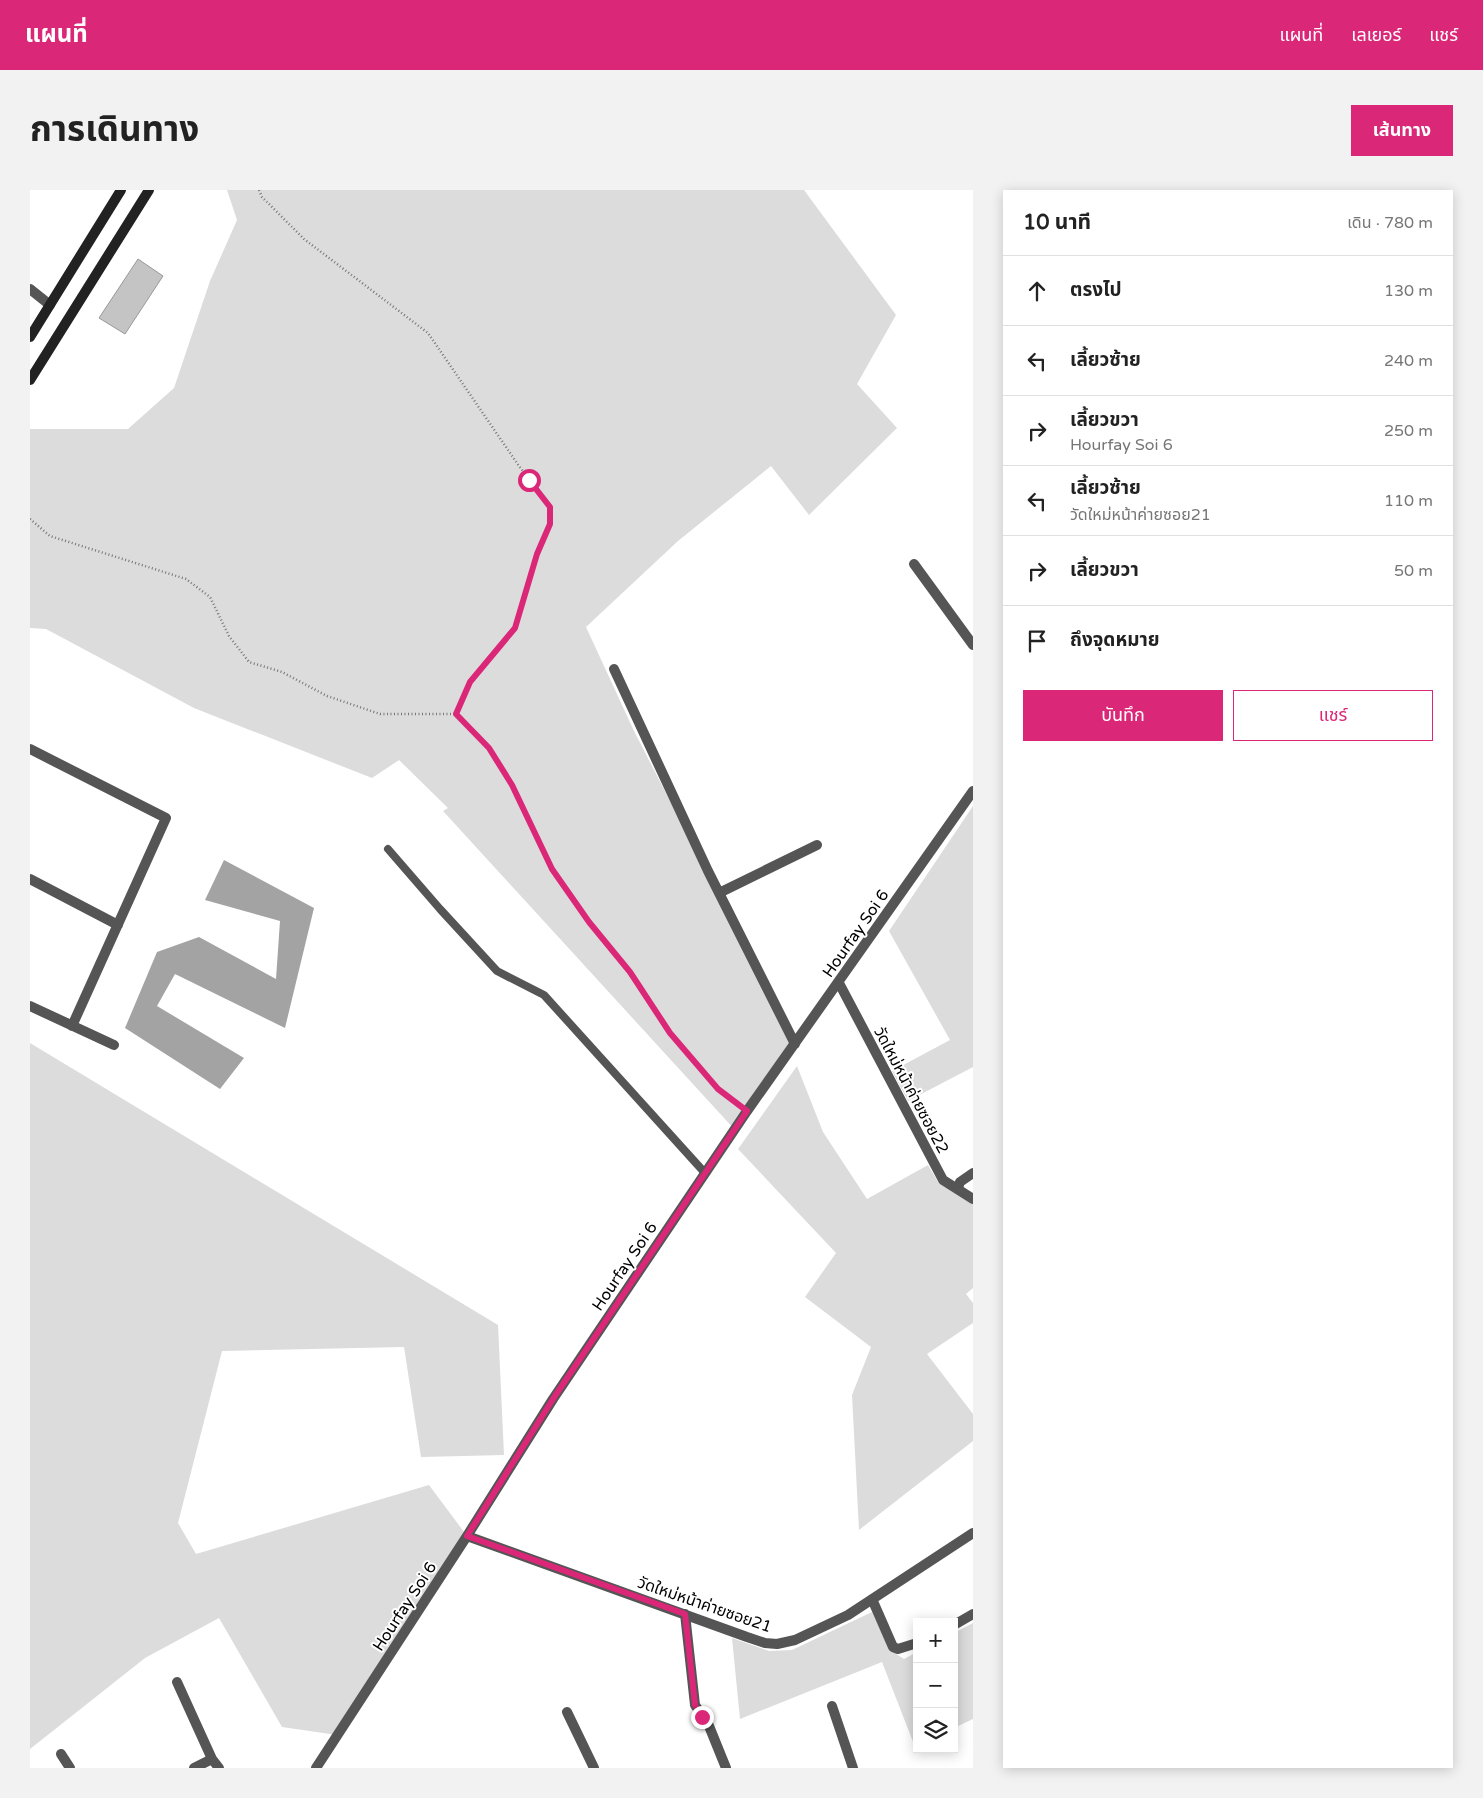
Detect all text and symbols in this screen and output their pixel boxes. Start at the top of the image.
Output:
text: แผนที่ [25,20,88,49]
text: แผนที่ [1279,24,1323,46]
text: เลเยอร์ [1351,24,1401,46]
text: แชร์ [1429,24,1458,46]
button: เส้นทาง [1351,105,1453,156]
text: การเดินทาง [30,109,199,151]
text: 10 นาที [1023,210,1091,235]
text: เดิน · 780 m [1347,213,1433,233]
icon: ahead [1023,277,1051,305]
text: ตรงไป [1070,279,1122,301]
text: 130 m [1384,281,1433,301]
icon: left [1023,347,1051,375]
text: เลี้ยวซ้าย [1070,349,1141,371]
text: 240 m [1384,351,1433,371]
text: เลี้ยวขวา [1070,409,1139,431]
icon: right [1023,417,1051,445]
text: 250 m [1384,421,1433,441]
text: Hourfay Soi 6 [1070,435,1173,455]
route start [518,469,541,492]
text: เลี้ยวซ้าย [1070,477,1141,499]
icon: left [1023,487,1051,515]
text: 110 m [1384,491,1433,511]
text: วัดใหม่หน้าค่ายซอย21 [1070,505,1211,525]
icon: right [1023,557,1051,585]
text: เลี้ยวขวา [1070,559,1139,581]
text: 50 m [1394,561,1433,581]
icon: arrive [1023,627,1051,655]
text: ถึงจุดหมาย [1070,629,1160,651]
button: บันทึก [1023,690,1223,741]
button: แชร์ [1233,690,1433,741]
street label: Hourfay Soi 6 [818,886,893,981]
street label: วัดใหม่หน้าค่ายซอย22 [869,1024,953,1157]
street label: Hourfay Soi 6 [588,1218,662,1315]
street label: Hourfay Soi 6 [368,1558,441,1655]
street label: วัดใหม่หน้าค่ายซอย21 [635,1573,774,1637]
map controls [913,1618,958,1753]
button: + [913,1618,958,1663]
button: − [913,1663,958,1708]
route end [691,1706,714,1729]
button: layers [913,1708,958,1753]

